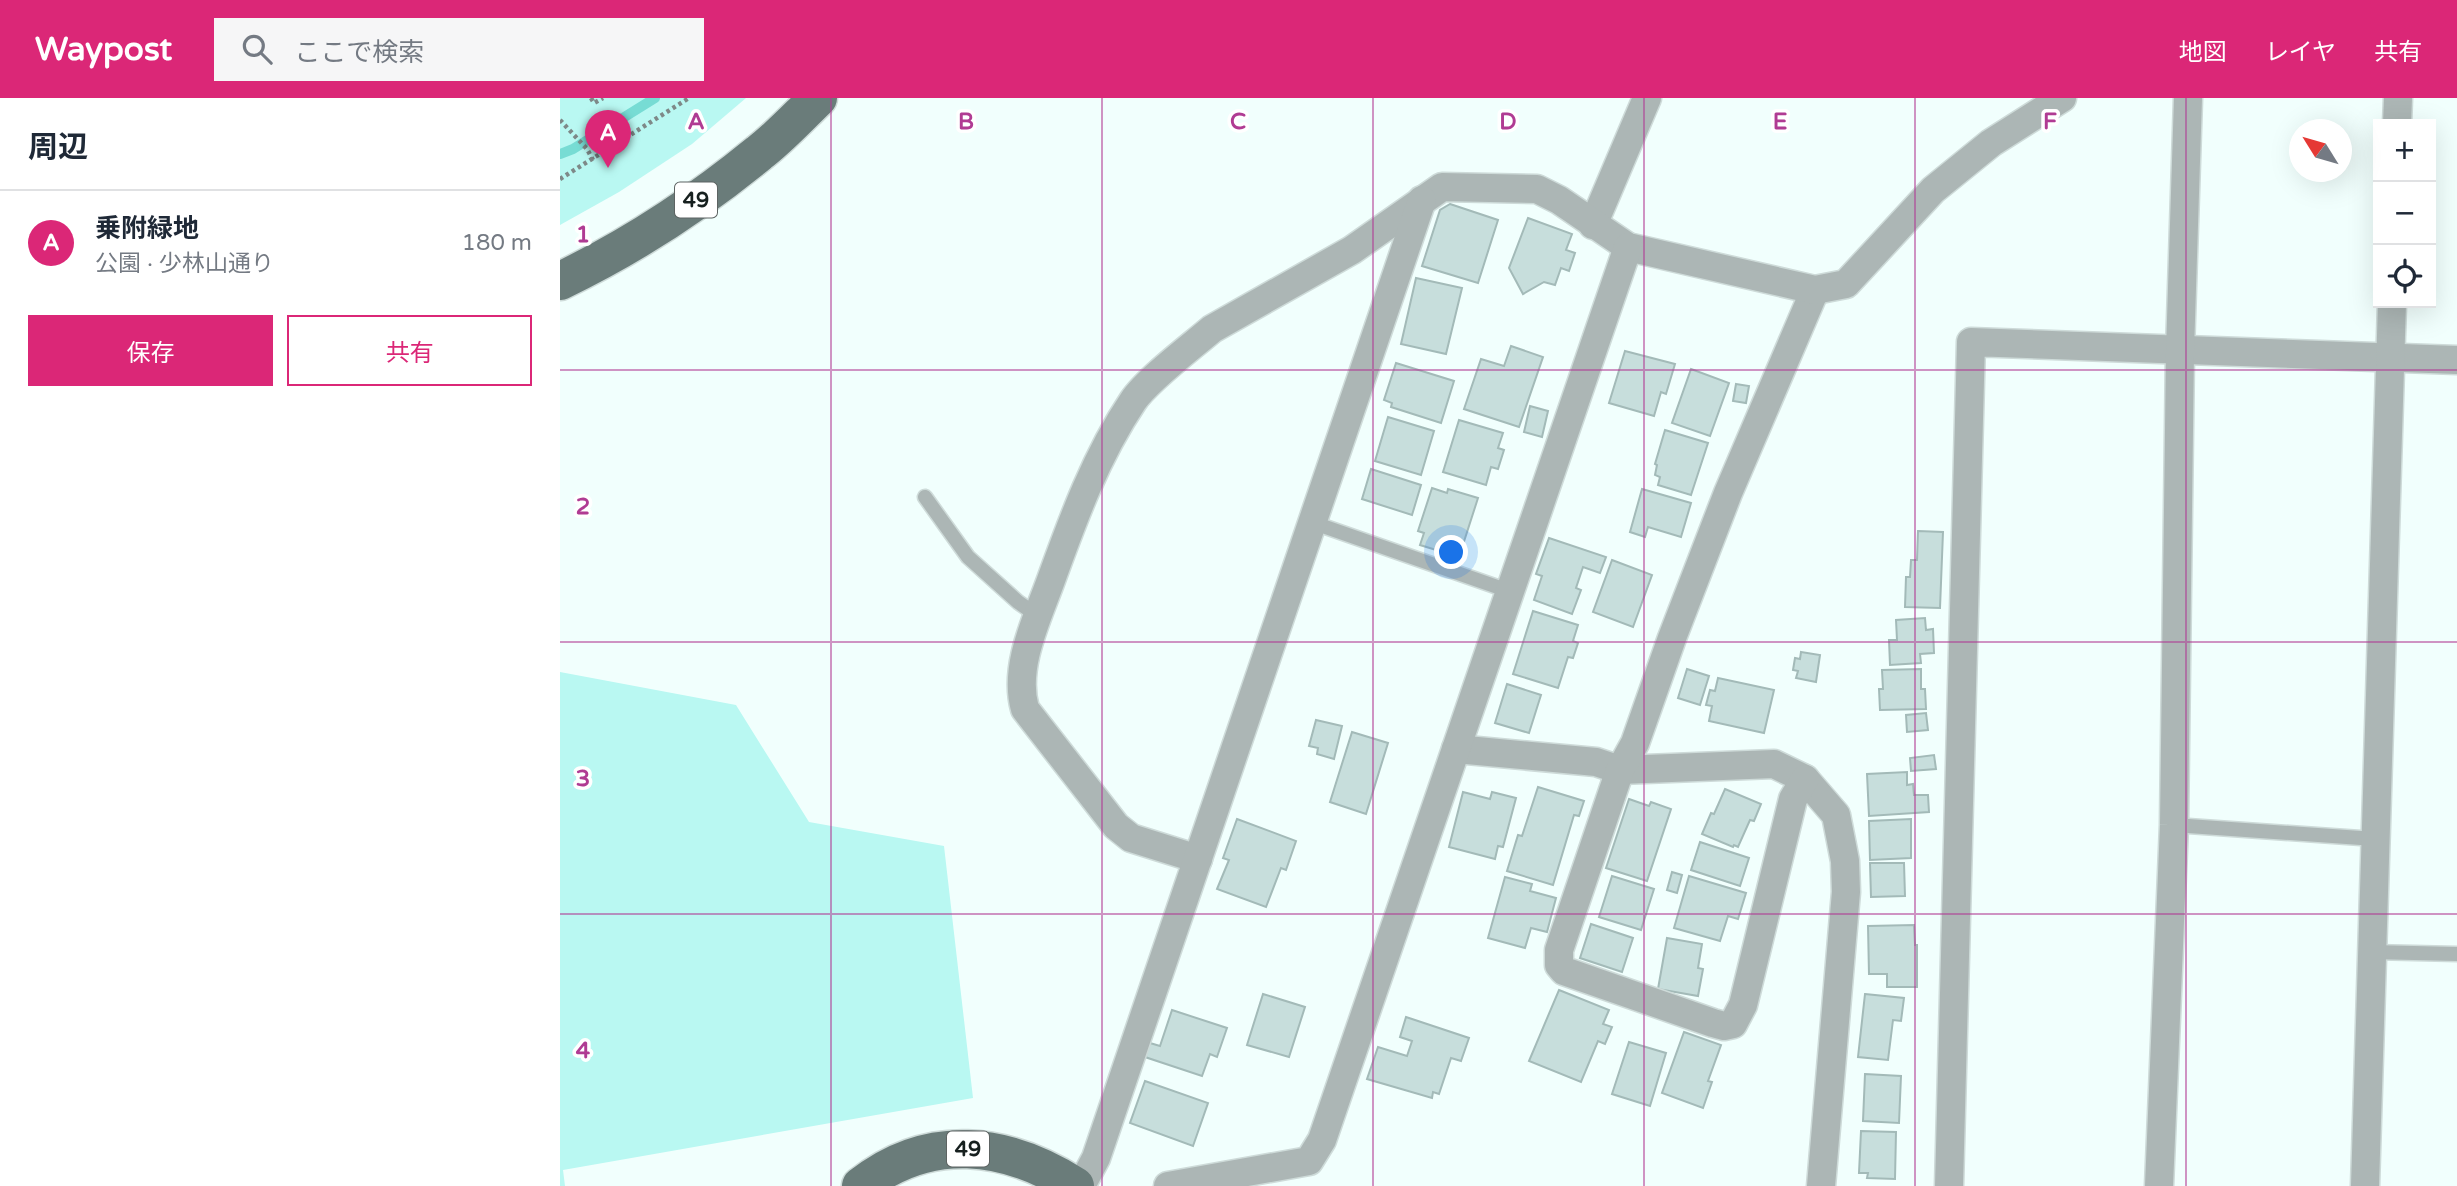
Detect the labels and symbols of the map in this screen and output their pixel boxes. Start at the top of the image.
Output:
text: A [687,108,705,136]
text: B [958,108,974,136]
text: C [1230,108,1246,136]
text: D [1499,108,1517,136]
text: E [1773,108,1787,136]
text: F [2043,108,2057,136]
pin: A [585,110,631,168]
north arrow [2289,119,2352,182]
road number: 49 [675,182,717,217]
text: 1 [576,221,590,249]
text: 2 [576,493,590,521]
your location [1434,535,1468,569]
text: 3 [576,765,590,793]
text: 4 [576,1037,591,1065]
road number: 49 [947,1132,989,1166]

